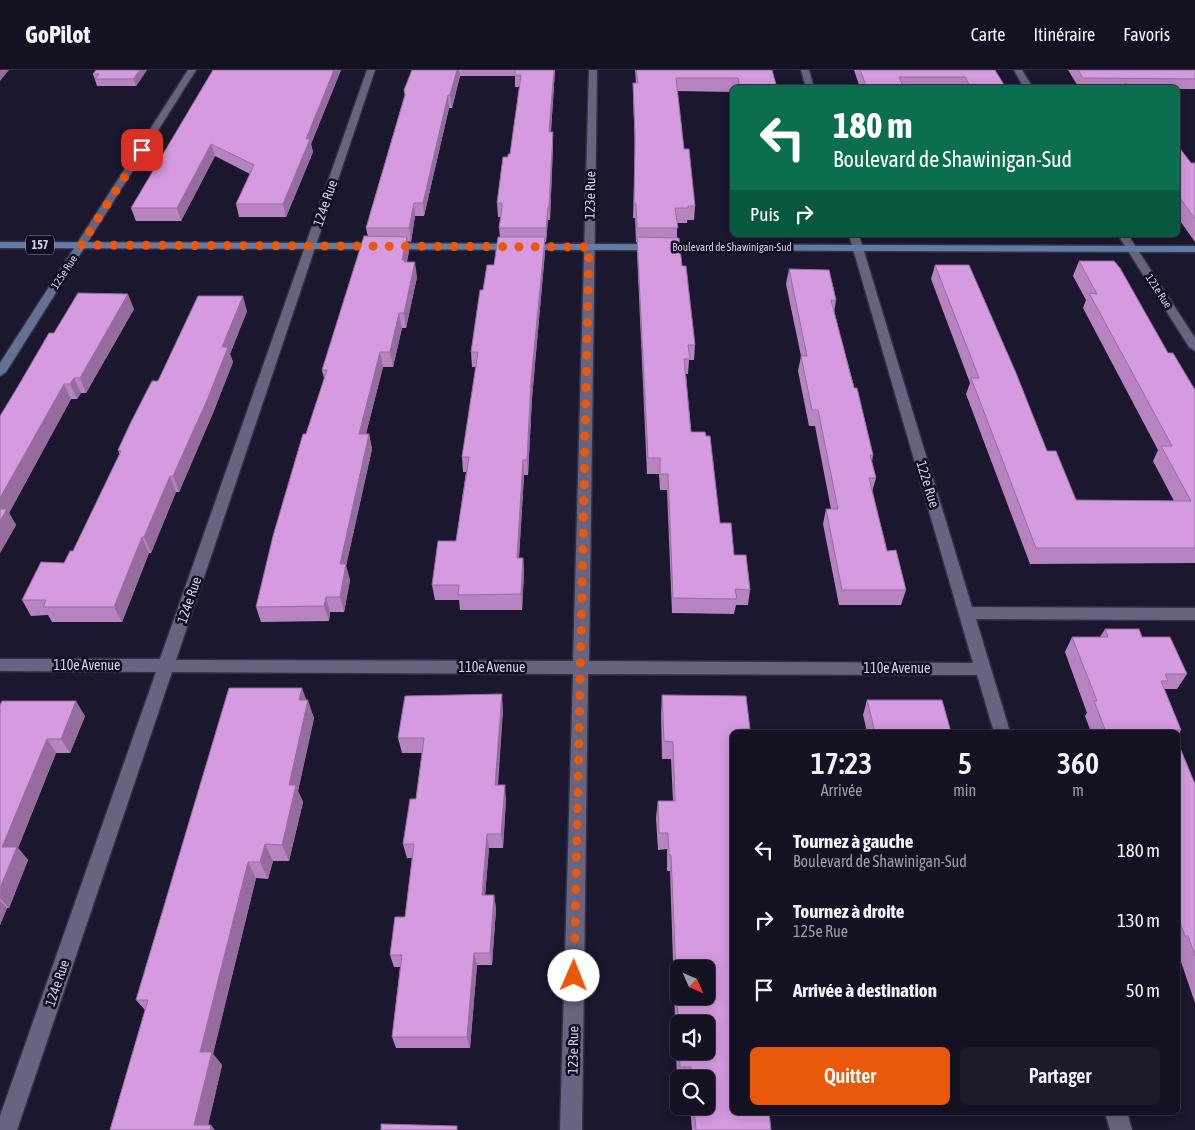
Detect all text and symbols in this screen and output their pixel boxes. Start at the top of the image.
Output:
text: GoPilot [25,21,90,48]
text: Carte [971,24,1005,45]
text: Itinéraire [1033,24,1095,45]
text: Favoris [1123,24,1170,45]
icon: left [750,105,815,170]
text: 180 m [833,105,912,145]
pin [121,129,163,171]
icon: arrive [128,136,156,164]
text: Boulevard de Shawinigan-Sud [833,146,1072,172]
street label: 123e Rue [582,171,598,219]
street label: 124e Rue [310,178,340,228]
icon: right [790,200,818,228]
text: Puis [750,203,780,225]
road number: 157 [26,236,54,254]
street label: Boulevard de Shawinigan-Sud [672,241,792,253]
street label: 125e Rue [49,253,79,291]
street label: 121e Rue [1144,272,1174,310]
street label: 122e Rue [913,459,943,509]
street label: 124e Rue [174,575,204,625]
street label: 110e Avenue [54,657,120,673]
street label: 110e Avenue [459,659,525,675]
street label: 110e Avenue [864,660,930,676]
text: 17:23 [811,746,872,780]
text: 5 [958,746,972,780]
text: 360 [1057,746,1099,780]
text: Arrivée [821,781,863,799]
text: min [953,781,976,799]
text: m [1072,781,1084,799]
text: Tournez à gauche [793,830,913,852]
icon: left [750,836,778,864]
text: 180 m [1117,839,1160,861]
text: Boulevard de Shawinigan-Sud [793,852,967,870]
text: Tournez à droite [793,900,904,922]
icon: right [750,906,778,934]
text: 130 m [1117,909,1160,931]
text: 125e Rue [793,922,848,940]
position arrow [547,949,599,1001]
street label: 124e Rue [42,958,72,1008]
north arrow [670,960,715,1005]
map controls [670,960,715,1115]
icon: arrive [750,976,778,1004]
text: Arrivée à destination [793,979,937,1001]
text: 50 m [1126,979,1160,1001]
button: sound [670,1015,715,1060]
street label: 123e Rue [565,1026,581,1074]
button: Quitter [750,1047,950,1105]
button: Partager [960,1047,1160,1105]
button: search [670,1070,715,1115]

